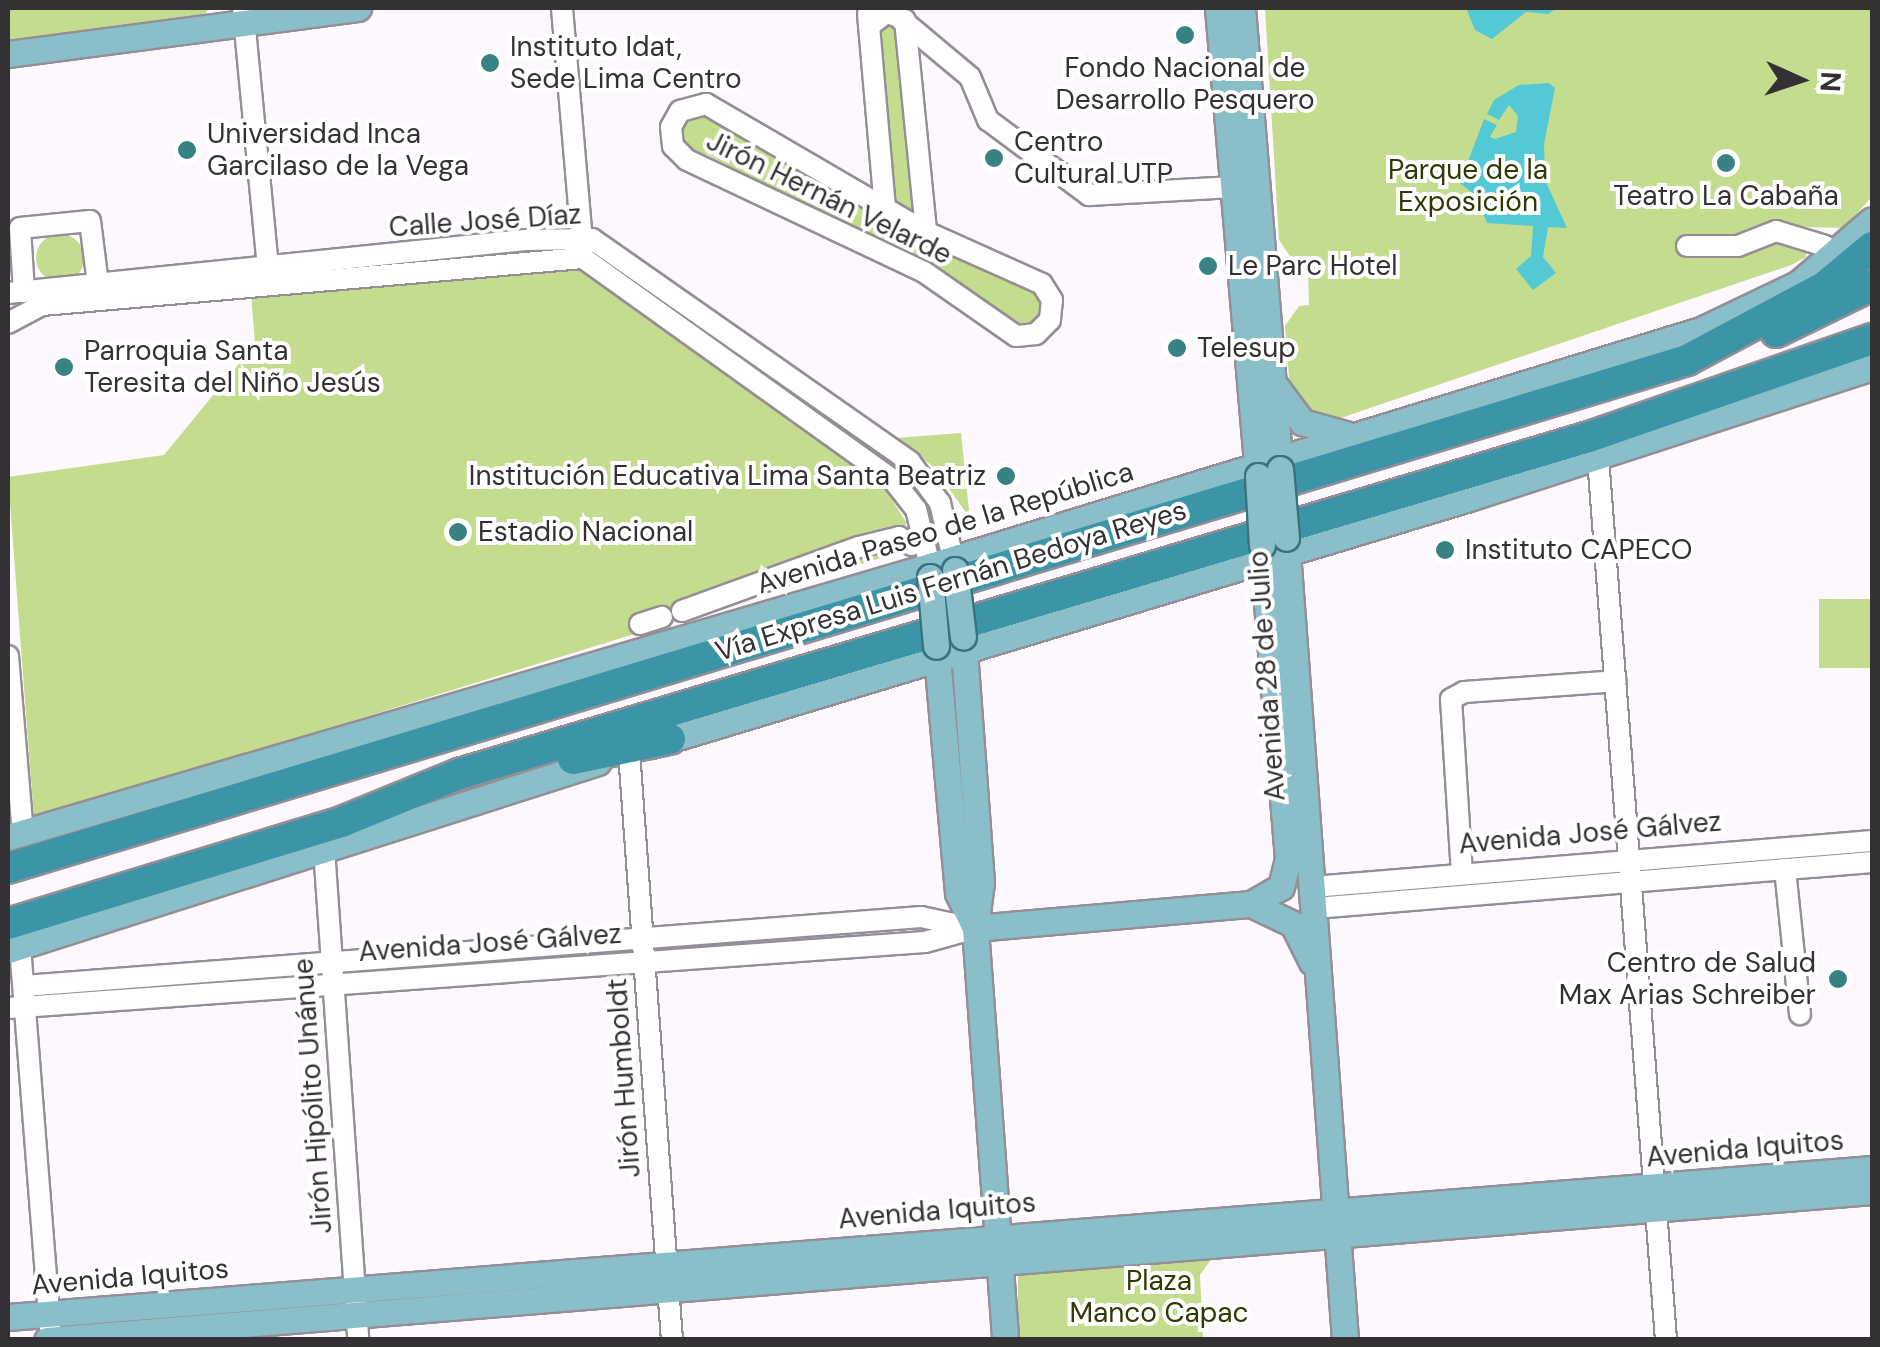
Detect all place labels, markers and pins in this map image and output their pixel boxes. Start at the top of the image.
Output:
marker: Fondo Nacional de Desarrollo Pesquero [1174,24,1196,46]
place label: Instituto Idat, Sede Lima Centro [510,30,742,96]
place label: Fondo Nacional de Desarrollo Pesquero [1055,51,1315,117]
marker: Instituto Idat, Sede Lima Centro [479,52,501,74]
place label: Universidad Inca Garcilaso de la Vega [207,117,469,183]
place label: Centro Cultural UTP [1014,125,1173,191]
marker: Universidad Inca Garcilaso de la Vega [176,139,198,161]
marker: Centro Cultural UTP [983,147,1005,169]
marker: Teatro La Cabaña [1715,152,1737,174]
place label: Teatro La Cabaña [1613,179,1839,213]
place label: Le Parc Hotel [1228,249,1397,283]
marker: Le Parc Hotel [1197,255,1219,277]
place label: Telesup [1197,331,1296,365]
place label: Parroquia Santa Teresita del Niño Jesús [84,334,381,400]
marker: Telesup [1166,337,1188,359]
marker: Parroquia Santa Teresita del Niño Jesús [53,356,75,378]
place label: Institución Educativa Lima Santa Beatriz [469,459,986,493]
marker: Institución Educativa Lima Santa Beatriz [995,465,1017,487]
place label: Estadio Nacional [478,515,693,549]
marker: Estadio Nacional [447,521,469,543]
place label: Instituto CAPECO [1465,533,1692,567]
marker: Instituto CAPECO [1434,539,1456,561]
place label: Centro de Salud Max Arias Schreiber [1559,946,1816,1012]
marker: Centro de Salud Max Arias Schreiber [1825,966,1851,992]

